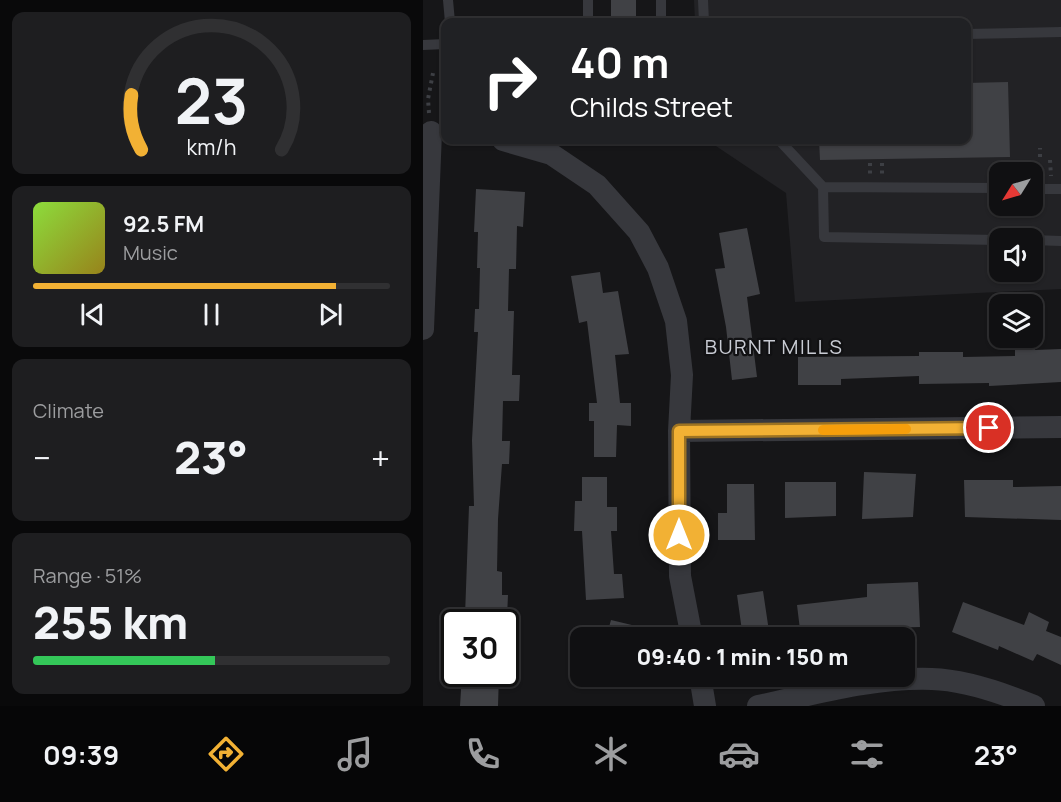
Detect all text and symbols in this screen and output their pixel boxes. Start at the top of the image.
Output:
text: 40 m [570,33,669,91]
icon: right [471,42,549,120]
text: 23 [175,57,248,143]
text: Childs Street [570,88,733,125]
text: km/h [187,132,236,161]
north arrow [989,162,1043,216]
map controls [989,162,1043,348]
text: 92.5 FM [123,209,204,239]
button: sound [989,228,1043,282]
text: Music [123,239,178,266]
button: layers [989,294,1043,348]
icon: previous [76,298,109,331]
icon: pause [195,298,228,331]
icon: next [314,298,347,331]
district label: BURNT MILLS [705,333,843,360]
text: Climate [33,397,104,424]
pin [963,402,1014,453]
icon: arrive [972,411,1005,444]
text: 23° [174,426,248,488]
text: − [33,435,51,480]
text: + [371,435,390,480]
position arrow [647,503,711,567]
text: Range · 51% [33,562,142,589]
text: 255 km [33,591,188,653]
speed limit sign: 30 [441,609,519,687]
text: 09:40 · 1 min · 150 m [636,642,849,672]
icon: directions [205,733,247,775]
icon: music [334,733,376,775]
icon: phone [462,733,504,775]
icon: climate [590,733,632,775]
icon: car [718,733,760,775]
icon: filters [846,733,888,775]
text: 09:39 [43,736,119,773]
text: 23° [974,736,1018,773]

